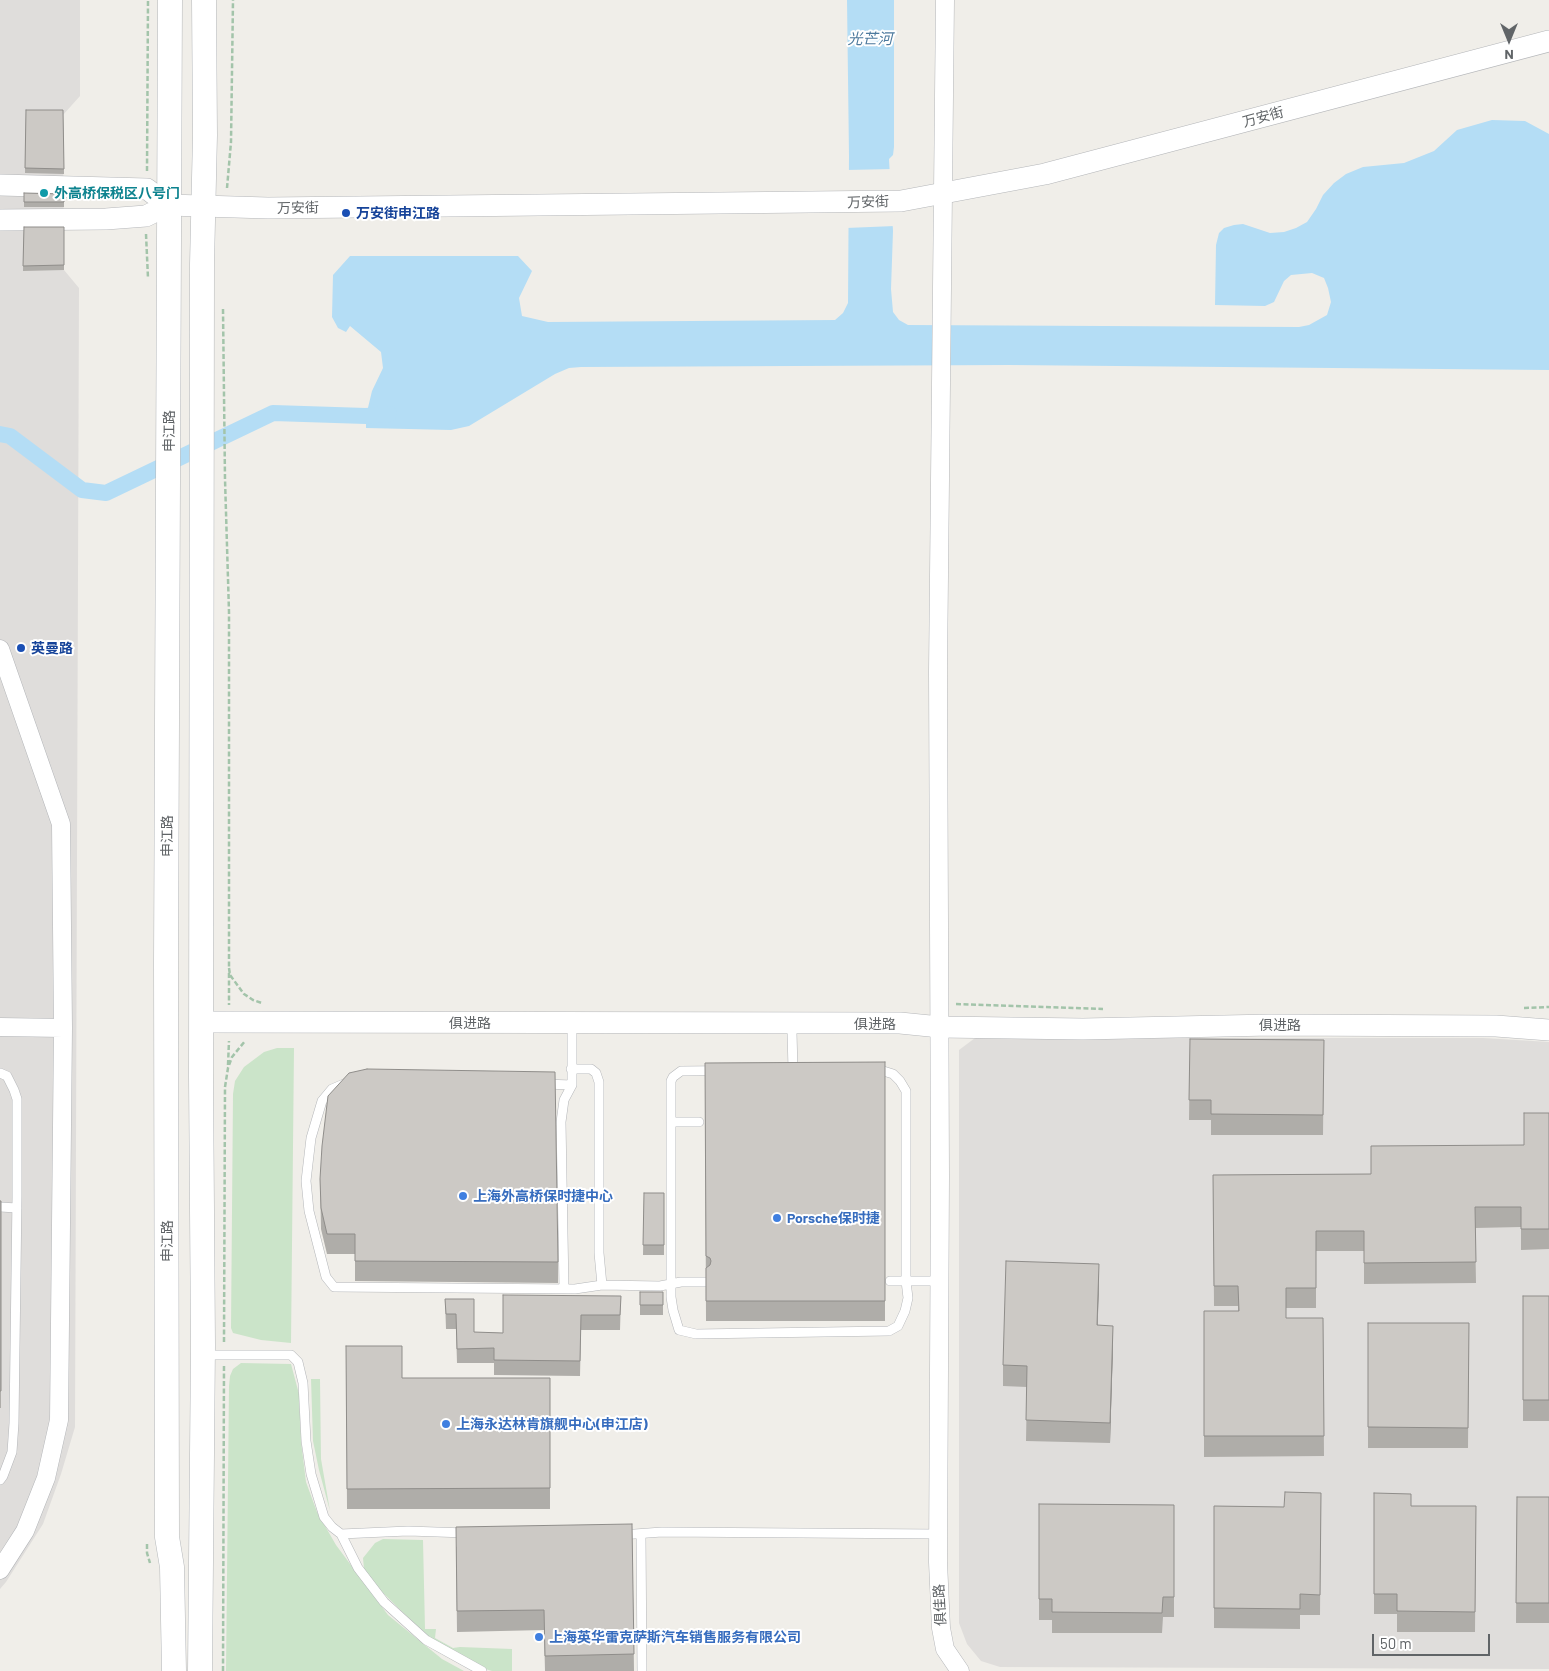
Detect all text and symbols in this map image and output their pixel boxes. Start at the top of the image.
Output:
north arrow [1484,15,1534,65]
water label: 光芒河 [848,30,892,48]
text: N [1504,47,1514,64]
street label: 万安街 [1241,103,1285,131]
place label: 外高桥保税区八号门 [54,185,180,201]
marker: 外高桥保税区八号门 [38,187,50,199]
street label: 万安街 [847,193,889,211]
street label: 万安街 [277,199,319,217]
place label: 万安街申江路 [356,205,440,221]
marker: 万安街申江路 [340,207,352,219]
street label: 申江路 [161,410,177,452]
place label: 英曼路 [31,640,73,656]
marker: 英曼路 [15,642,27,654]
street label: 申江路 [159,815,175,857]
street label: 俱进路 [449,1015,491,1031]
street label: 俱进路 [854,1016,896,1032]
street label: 俱进路 [1259,1017,1301,1033]
place label: 上海外高桥保时捷中心 [473,1188,613,1204]
marker: 上海外高桥保时捷中心 [457,1190,469,1202]
place label: Porsche保时捷 [787,1210,880,1226]
marker: Porsche保时捷 [771,1212,783,1224]
street label: 申江路 [159,1220,175,1262]
place label: 上海永达林肯旗舰中心(申江店) [456,1416,648,1432]
marker: 上海永达林肯旗舰中心(申江店) [440,1418,452,1430]
street label: 俱佳路 [931,1584,949,1626]
scale bar [1374,1624,1492,1656]
place label: 上海英华雷克萨斯汽车销售服务有限公司 [549,1629,801,1645]
marker: 上海英华雷克萨斯汽车销售服务有限公司 [533,1631,545,1643]
text: 50 m [1380,1634,1412,1652]

